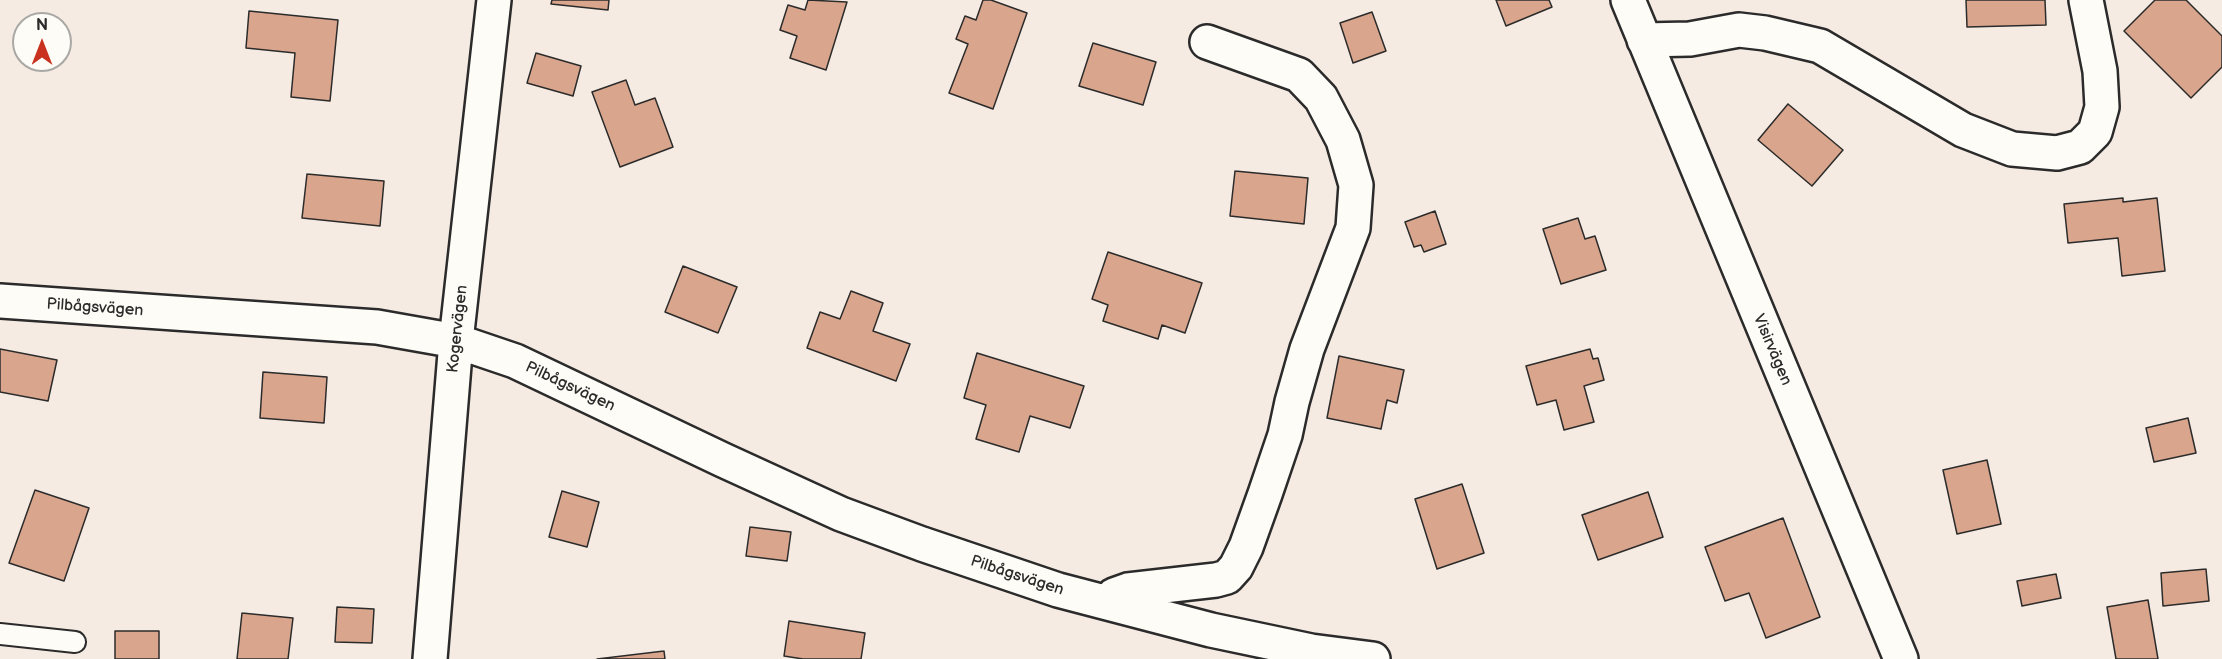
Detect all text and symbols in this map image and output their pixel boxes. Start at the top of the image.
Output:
north arrow [12,12,72,72]
text: N [36,16,48,35]
street label: Kogervägen [444,284,472,374]
street label: Pilbågsvägen [46,295,144,321]
street label: Visirvägen [1748,312,1796,388]
street label: Pilbågsvägen [522,358,618,416]
street label: Pilbågsvägen [968,552,1066,600]

